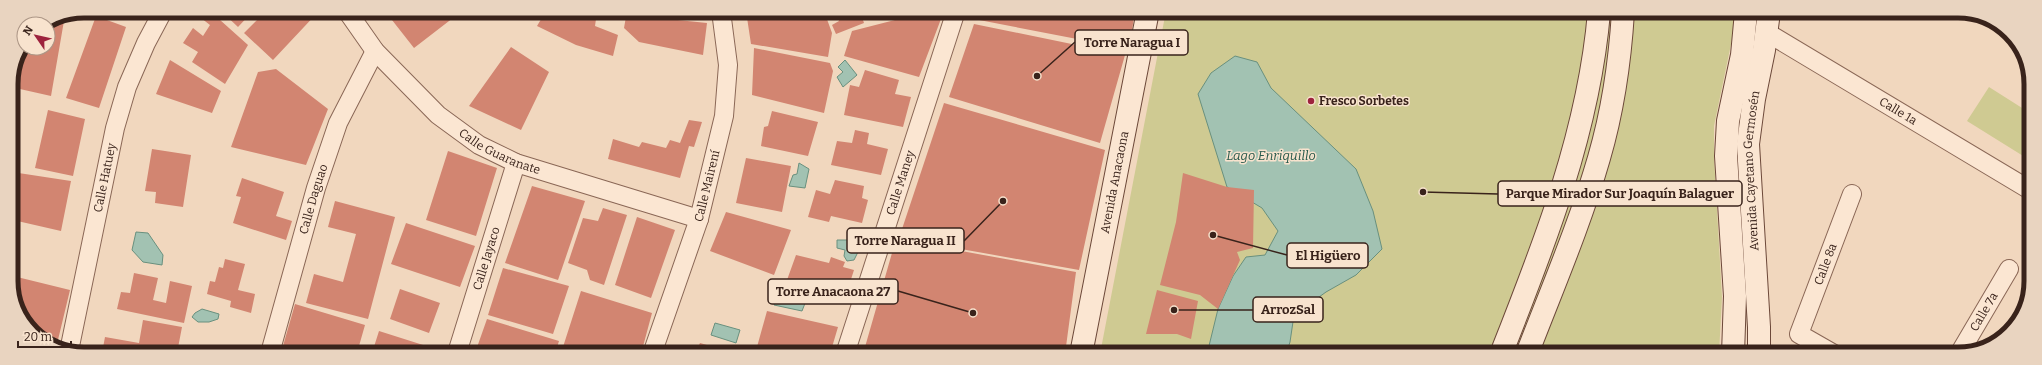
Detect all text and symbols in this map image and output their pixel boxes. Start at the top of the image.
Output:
north arrow [16,16,56,56]
text: N [20,23,36,38]
callout: Torre Naragua I [1075,30,1188,55]
text: Torre Naragua I [1084,35,1181,50]
street label: Avenida Cayetano Germosén [1741,89,1763,251]
place label: Fresco Sorbetes [1319,94,1409,108]
street label: Calle 1a [1877,94,1920,128]
marker: Fresco Sorbetes [1306,96,1316,106]
street label: Calle Guaranate [456,126,542,177]
street label: Avenida Anacaona [1098,130,1131,235]
street label: Calle Hatuey [91,141,119,214]
street label: Calle Mairení [692,148,723,223]
street label: Calle Maney [883,148,918,217]
water label: Lago Enriquillo [1226,148,1316,163]
street label: Calle Daguao [296,162,331,236]
callout: Parque Mirador Sur Joaquín Balaguer [1498,181,1742,206]
text: Parque Mirador Sur Joaquín Balaguer [1506,186,1734,201]
street label: Calle Jayaco [470,225,503,292]
callout: Torre Naragua II [847,228,964,253]
text: Torre Naragua II [854,233,956,248]
street label: Calle 8a [1811,241,1840,287]
callout: El Higüero [1287,243,1368,268]
text: El Higüero [1296,248,1361,263]
callout: Torre Anacaona 27 [768,279,898,304]
text: Torre Anacaona 27 [776,284,890,299]
street label: Calle 7a [1967,289,2001,334]
callout: ArrozSal [1253,297,1323,322]
text: ArrozSal [1261,302,1315,317]
scale bar [18,323,71,349]
text: 20 m [24,330,53,344]

